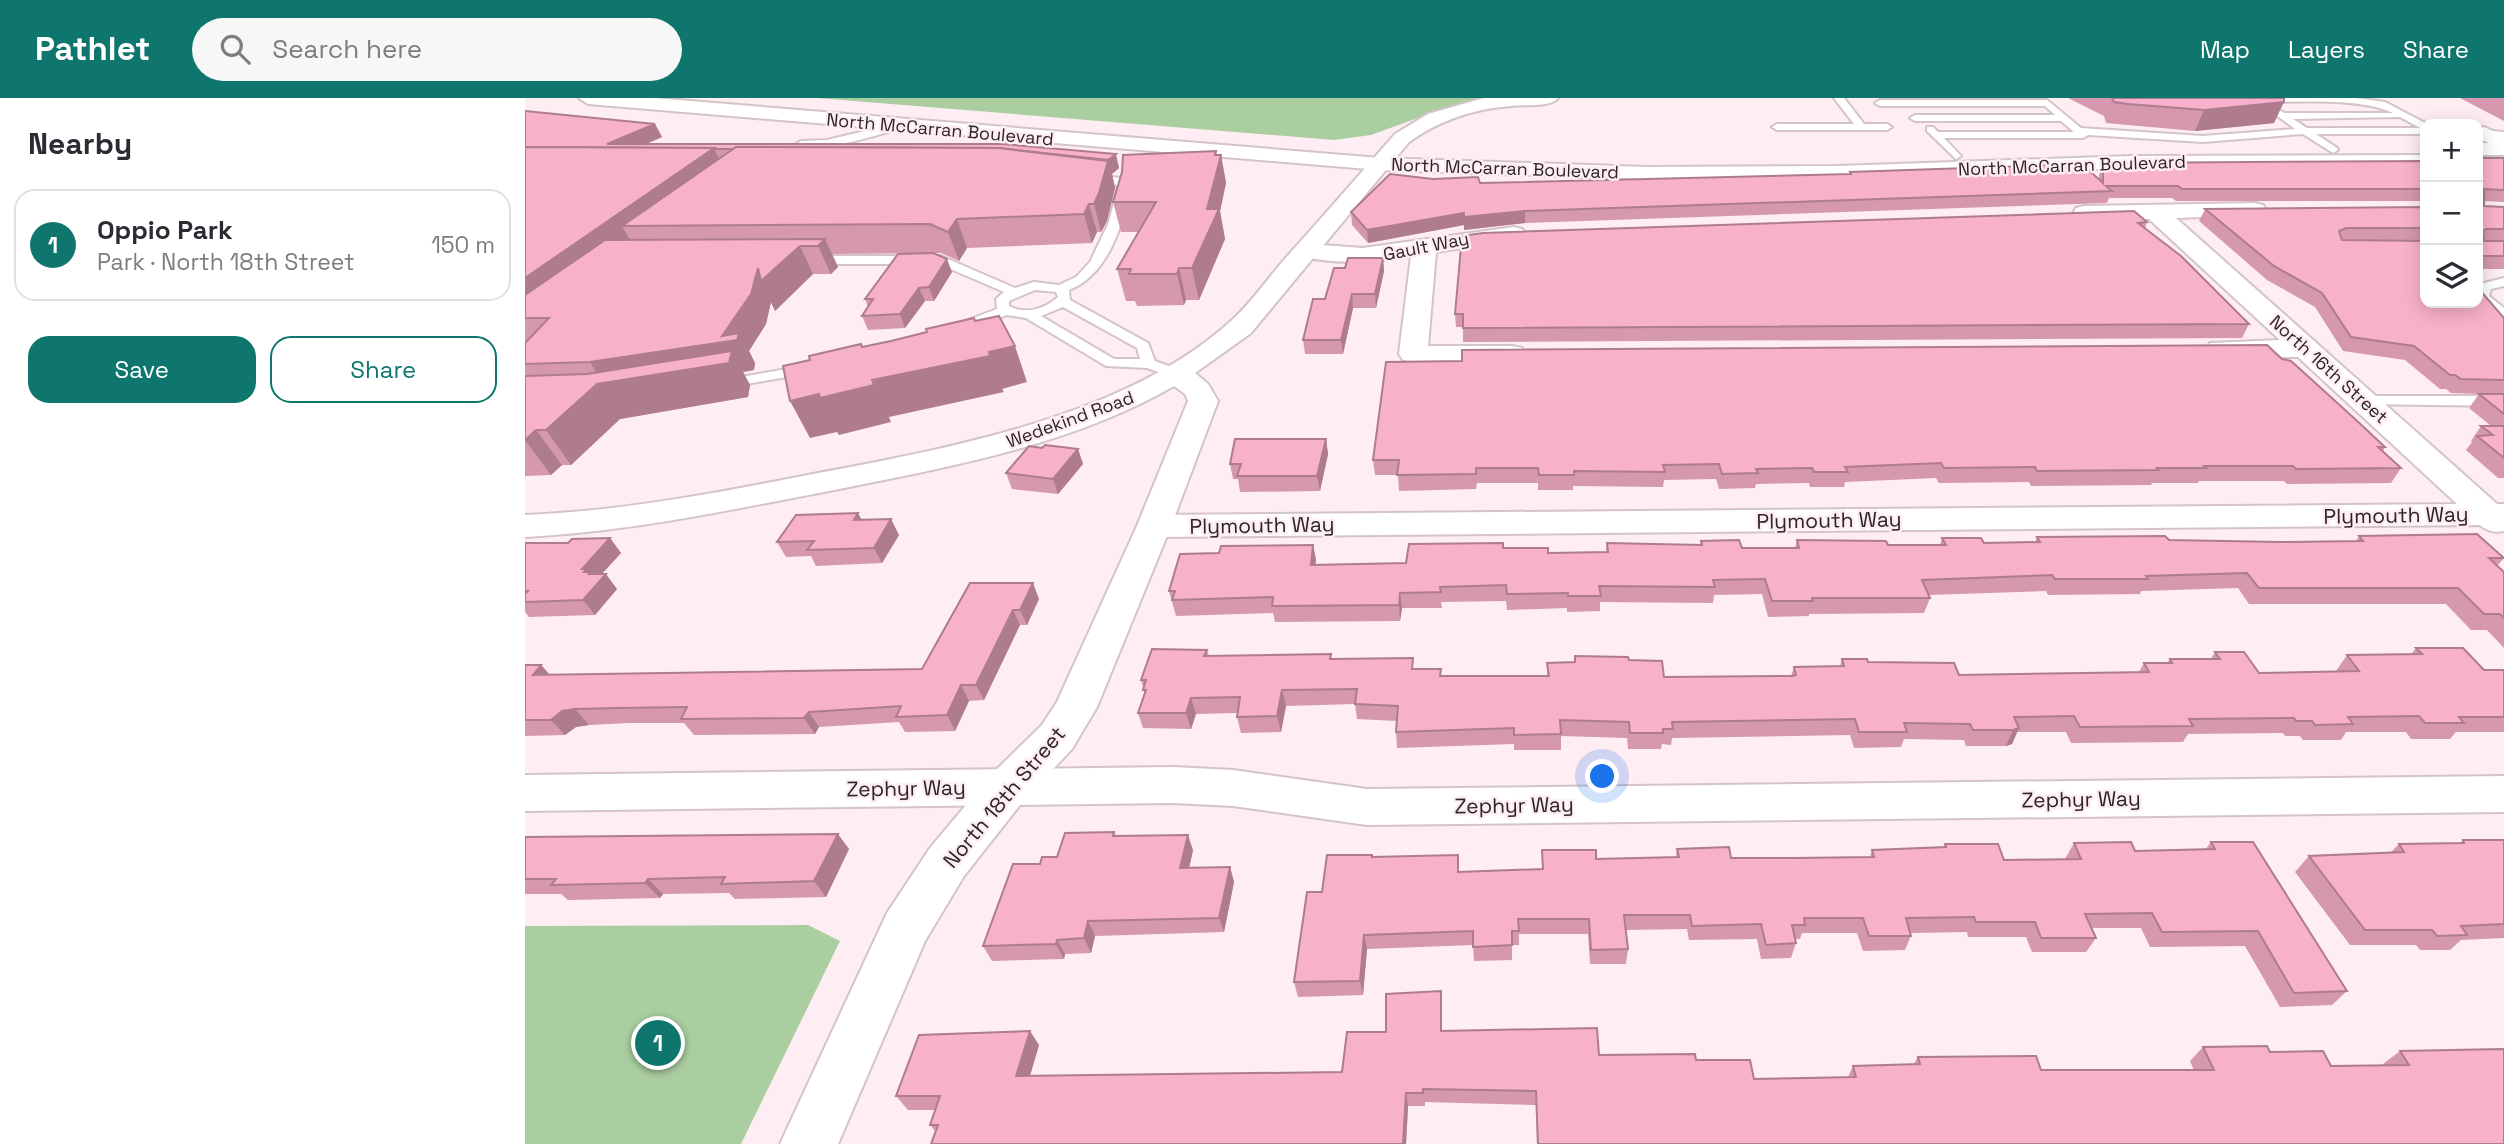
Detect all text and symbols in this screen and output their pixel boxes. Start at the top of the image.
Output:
search box [192,18,682,81]
text: Pathlet [35,28,150,70]
icon: search [216,30,254,68]
text: Search here [272,32,422,66]
text: Map [2200,34,2250,65]
text: Layers [2288,34,2365,65]
text: Share [2403,34,2469,65]
street label: North McCarran Boulevard [825,108,1055,150]
map controls [2420,119,2483,308]
button: + [2420,119,2483,182]
text: Nearby [28,124,132,163]
street label: North McCarran Boulevard [1958,150,2186,180]
street label: North McCarran Boulevard [1391,153,1619,183]
button: − [2420,182,2483,245]
text: Oppio Park [97,213,233,247]
street label: Gault Way [1381,226,1471,266]
text: 1 [48,230,58,260]
text: 150 m [431,230,495,260]
button: layers [2420,245,2483,308]
text: Park · North 18th Street [97,247,355,277]
street label: North 16th Street [2265,310,2393,428]
button: Save [28,336,256,403]
button: Share [270,336,497,403]
street label: Wedekind Road [1003,385,1137,453]
street label: Plymouth Way [2323,500,2469,530]
street label: Plymouth Way [1756,505,1902,535]
street label: Plymouth Way [1189,510,1335,540]
street label: North 18th Street [937,721,1071,873]
your location [1585,759,1619,793]
street label: Zephyr Way [846,773,966,803]
street label: Zephyr Way [2021,784,2141,814]
street label: Zephyr Way [1454,790,1574,820]
pin: 1 [635,1017,681,1069]

